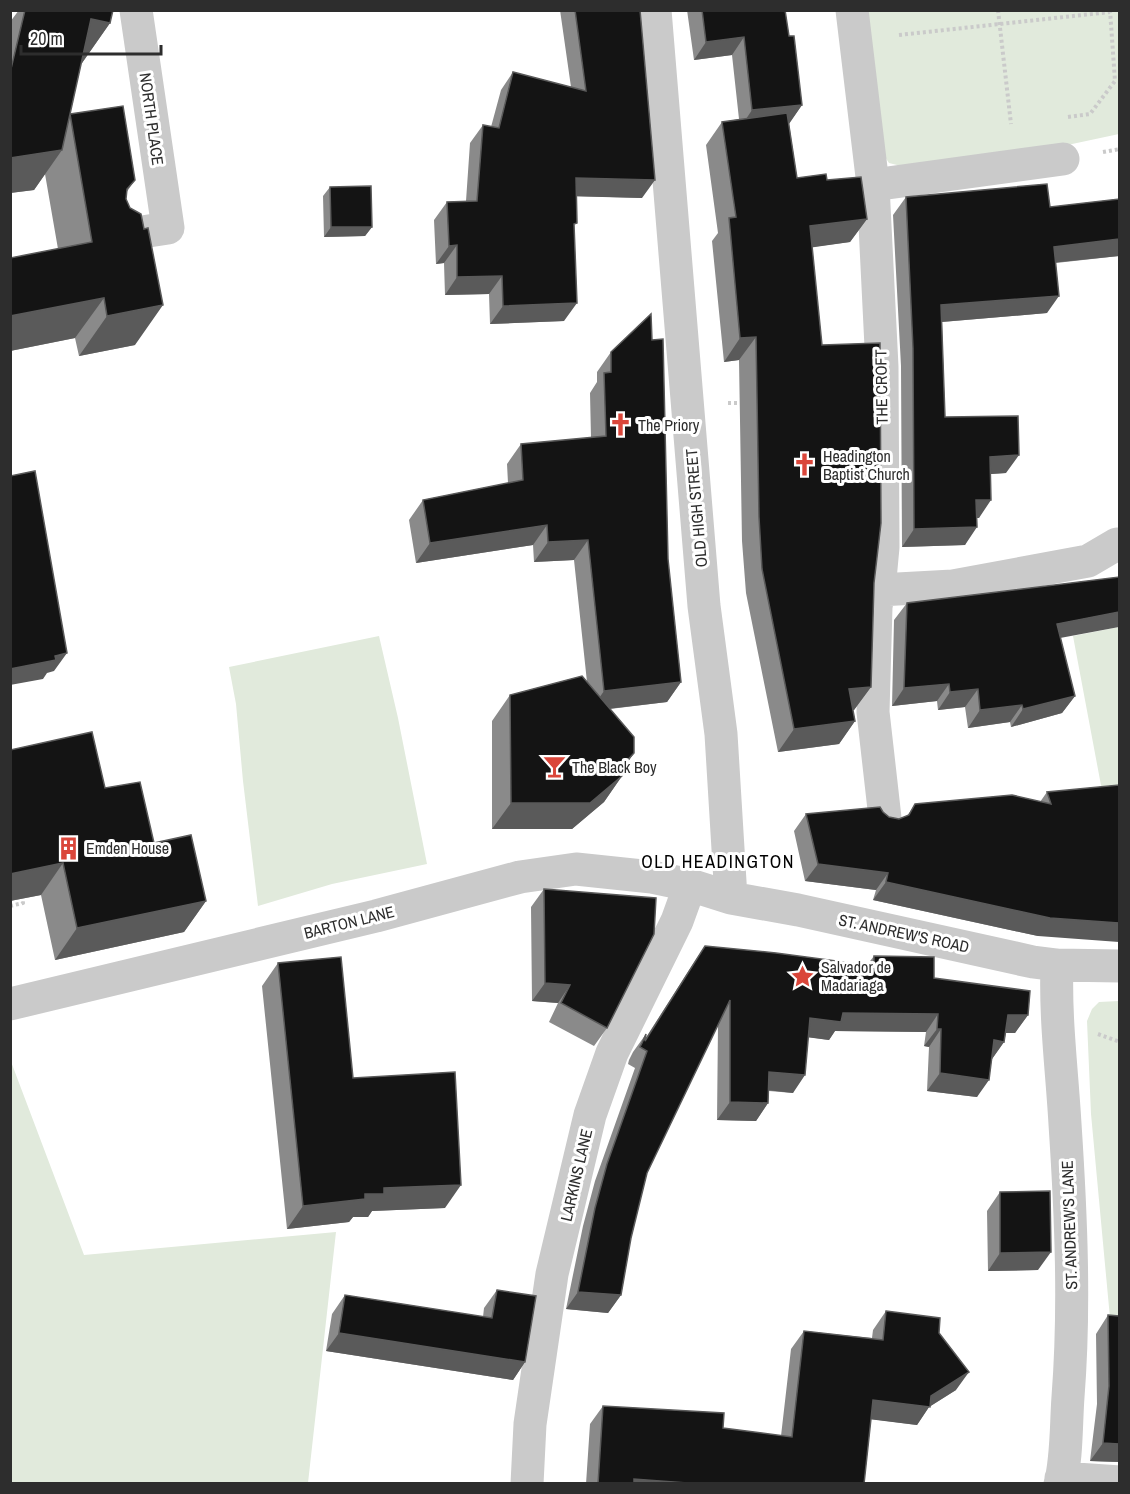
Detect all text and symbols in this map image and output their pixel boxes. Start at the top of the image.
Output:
scale bar [21,18,160,56]
text: 20 m [30,26,63,51]
street label: NORTH PLACE [135,71,169,167]
street label: THE CROFT [869,349,893,425]
church icon: The Priory [607,412,633,438]
place label: The Priory [638,414,700,436]
place label: Headington Baptist Church [823,445,910,485]
street label: OLD HIGH STREET [680,448,712,568]
church icon: Headington Baptist Church [792,452,818,478]
bar icon: The Black Boy [541,754,567,780]
place label: The Black Boy [572,756,657,778]
building icon: Emden House [55,835,81,861]
place label: Emden House [86,837,169,859]
district label: OLD HEADINGTON [641,849,795,874]
street label: BARTON LANE [302,900,396,944]
street label: ST. ANDREW'S ROAD [837,908,971,958]
place label: Salvador de Madariaga [821,956,891,996]
place icon: Salvador de Madariaga [790,963,816,989]
street label: LARKINS LANE [555,1127,597,1223]
street label: ST. ANDREW'S LANE [1056,1160,1082,1290]

